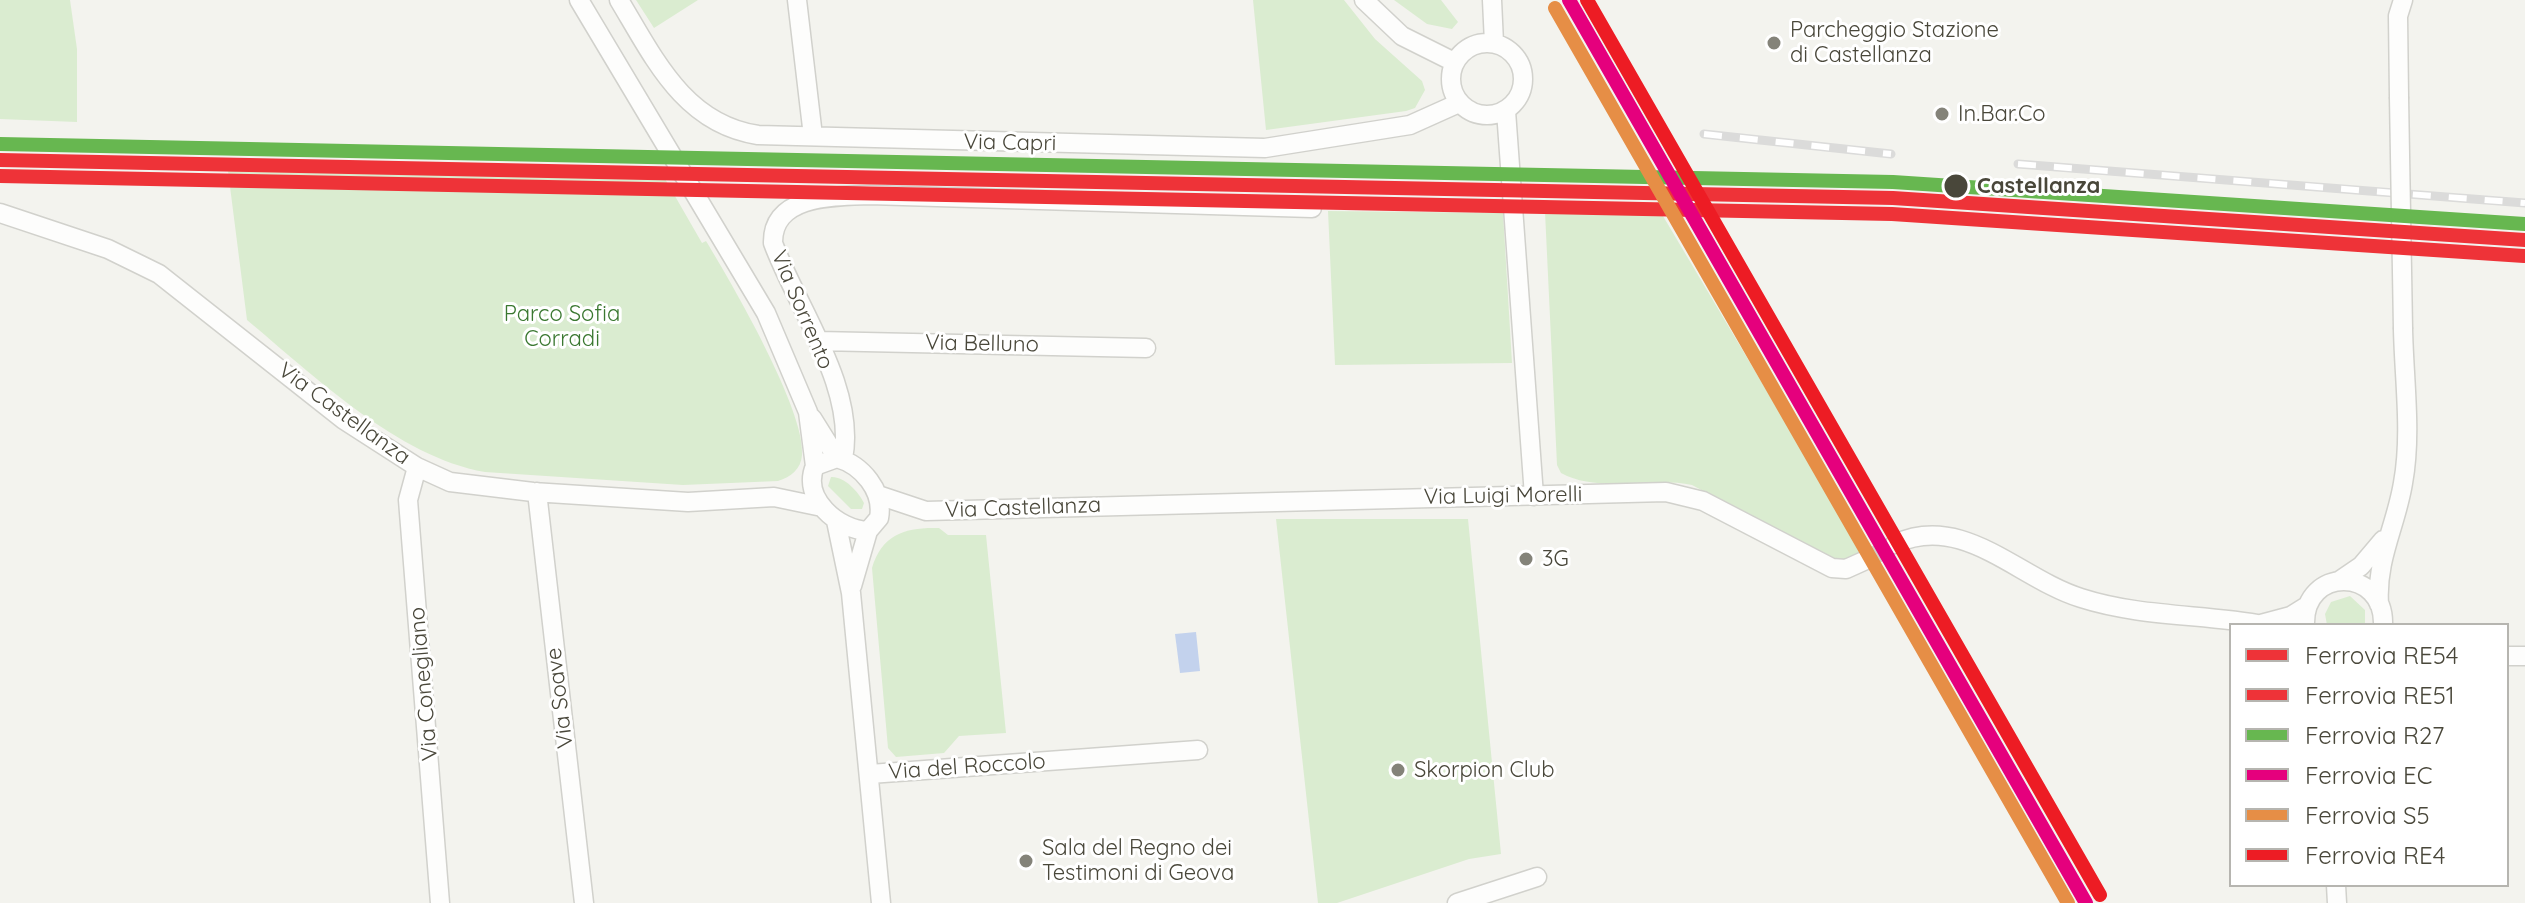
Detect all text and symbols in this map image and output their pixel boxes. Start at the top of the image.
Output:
place label: Parcheggio Stazione di Castellanza [1790,17,1999,68]
marker: Parcheggio Stazione di Castellanza [1765,34,1783,52]
place label: In.Bar.Co [1958,101,2046,127]
marker: In.Bar.Co [1933,105,1951,123]
street label: Via Capri [963,129,1057,157]
marker: Castellanza [1942,172,1970,200]
place label: Castellanza [1977,173,2100,199]
street label: Via Sorrento [765,247,839,373]
park label: Parco Sofia Corradi [504,301,620,352]
street label: Via Belluno [925,330,1039,358]
street label: Via Castellanza [273,357,415,471]
street label: Via Luigi Morelli [1423,481,1583,511]
street label: Via Castellanza [944,492,1102,524]
place label: 3G [1542,546,1569,572]
marker: 3G [1517,550,1535,568]
street label: Via Conegliano [404,606,444,762]
legend [2229,623,2509,887]
text: Ferrovia RE54 [2305,640,2458,670]
street label: Via Soave [541,646,579,750]
text: Ferrovia RE51 [2305,680,2455,710]
text: Ferrovia R27 [2305,720,2444,750]
street label: Via del Roccolo [887,748,1047,786]
place label: Skorpion Club [1414,757,1555,783]
text: Ferrovia EC [2305,760,2432,790]
marker: Skorpion Club [1389,761,1407,779]
text: Ferrovia S5 [2305,800,2430,830]
place label: Sala del Regno dei Testimoni di Geova [1042,835,1234,886]
text: Ferrovia RE4 [2305,840,2445,870]
marker: Sala del Regno dei Testimoni di Geova [1017,852,1035,870]

